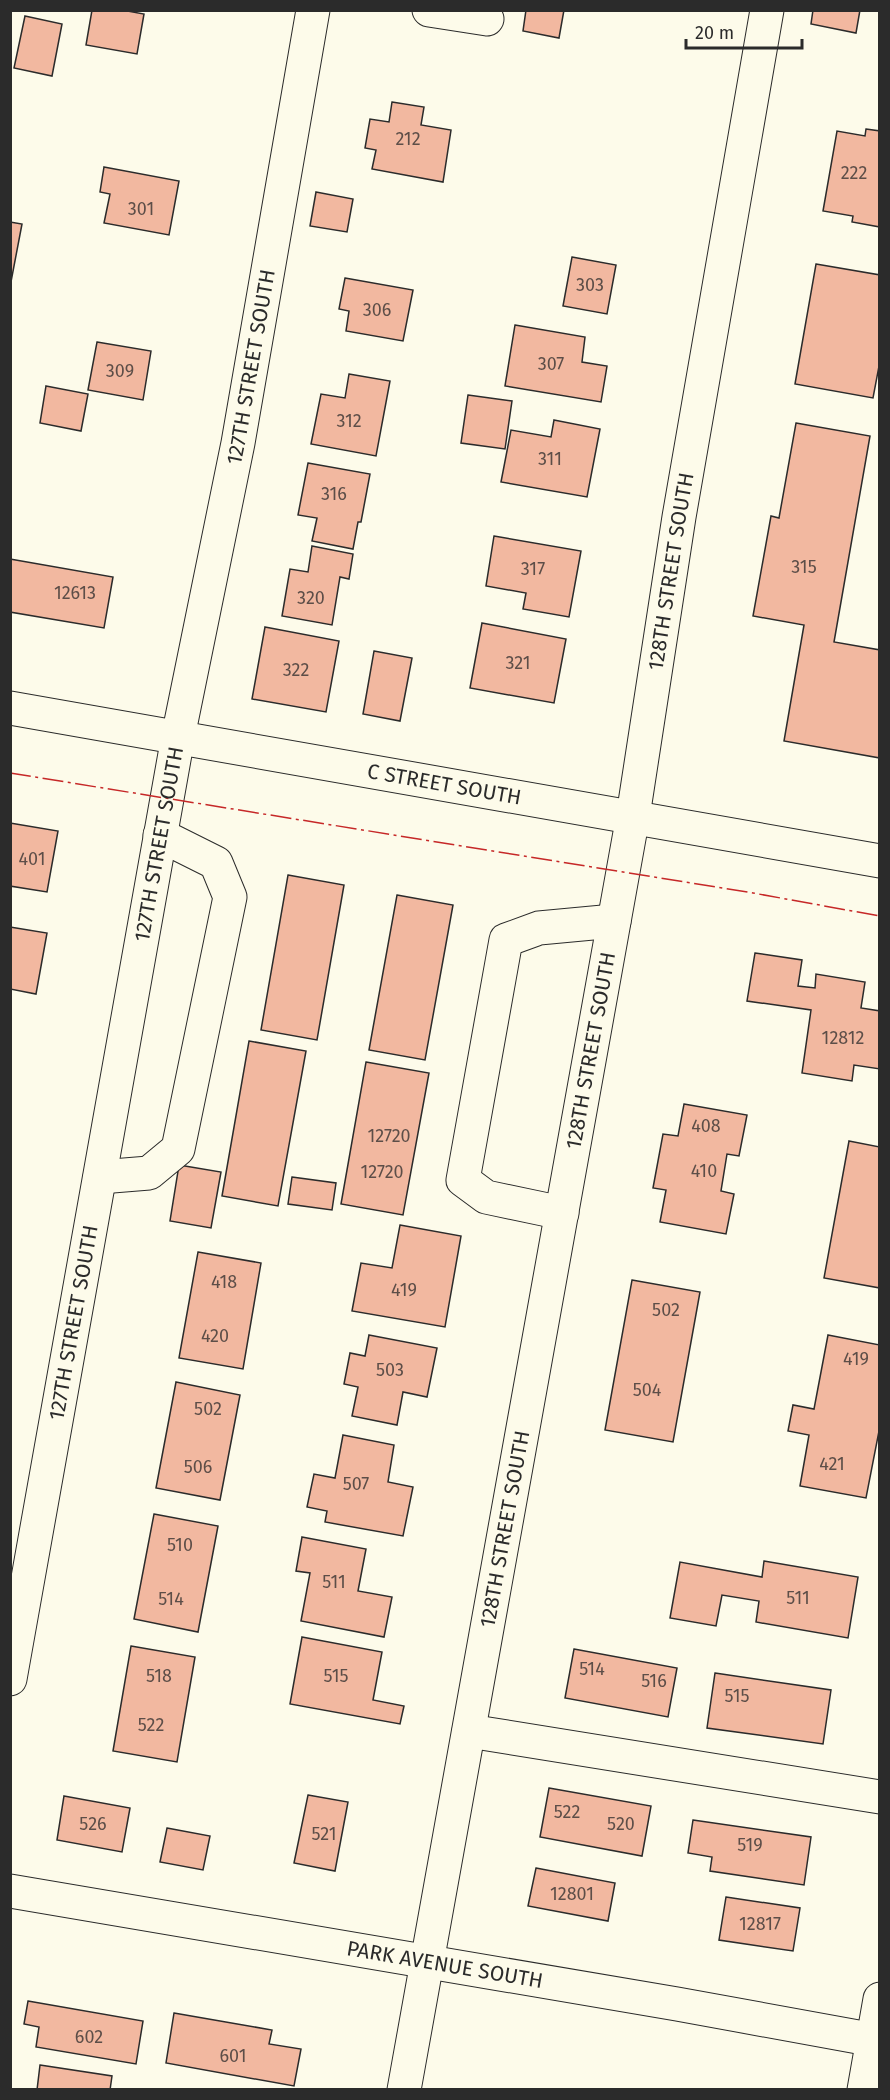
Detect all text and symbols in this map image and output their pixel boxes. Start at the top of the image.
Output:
scale bar [686,12,802,50]
text: 20 m [695,22,734,44]
house number: 212 [395,128,421,150]
house number: 222 [841,162,867,184]
house number: 301 [128,198,154,220]
street label: 127TH STREET SOUTH [221,267,281,467]
house number: 303 [576,274,604,296]
house number: 306 [363,299,391,321]
house number: 307 [538,353,564,375]
house number: 309 [106,360,134,382]
house number: 312 [336,410,362,432]
house number: 311 [538,448,562,470]
street label: 128TH STREET SOUTH [643,470,700,672]
house number: 316 [321,483,347,505]
house number: 315 [791,556,817,578]
house number: 317 [521,558,545,580]
house number: 12613 [54,582,96,604]
house number: 320 [297,587,325,609]
house number: 321 [505,652,531,674]
house number: 322 [283,659,309,681]
street label: 127TH STREET SOUTH [129,744,189,944]
street label: C STREET SOUTH [365,758,523,811]
house number: 401 [19,848,45,870]
street label: 128TH STREET SOUTH [560,950,621,1151]
house number: 12812 [822,1027,864,1049]
house number: 408 [691,1115,721,1137]
house number: 12720 [367,1125,411,1147]
house number: 410 [691,1160,717,1182]
house number: 12720 [360,1161,404,1183]
street label: 127TH STREET SOUTH [43,1223,104,1422]
house number: 418 [211,1271,237,1293]
house number: 419 [391,1279,417,1301]
house number: 502 [652,1299,680,1321]
house number: 420 [201,1325,229,1347]
house number: 419 [843,1348,869,1370]
house number: 503 [376,1359,404,1381]
house number: 504 [633,1379,662,1401]
house number: 502 [194,1398,222,1420]
street label: 128TH STREET SOUTH [474,1428,535,1630]
house number: 421 [819,1453,845,1475]
house number: 506 [184,1456,212,1478]
house number: 507 [343,1473,369,1495]
house number: 510 [167,1534,193,1556]
house number: 511 [322,1571,346,1593]
house number: 511 [786,1587,810,1609]
house number: 514 [158,1588,184,1610]
house number: 514 [579,1658,605,1680]
house number: 518 [146,1665,172,1687]
house number: 515 [324,1665,348,1687]
house number: 516 [641,1670,667,1692]
house number: 515 [725,1685,749,1707]
house number: 522 [138,1714,164,1736]
house number: 522 [554,1801,580,1823]
house number: 526 [79,1813,107,1835]
house number: 520 [607,1813,635,1835]
house number: 521 [311,1823,337,1845]
house number: 519 [737,1834,763,1856]
house number: 12801 [550,1883,594,1905]
house number: 12817 [739,1913,781,1935]
street label: PARK AVENUE SOUTH [345,1935,545,1994]
house number: 602 [75,2026,103,2048]
house number: 601 [220,2045,246,2067]

